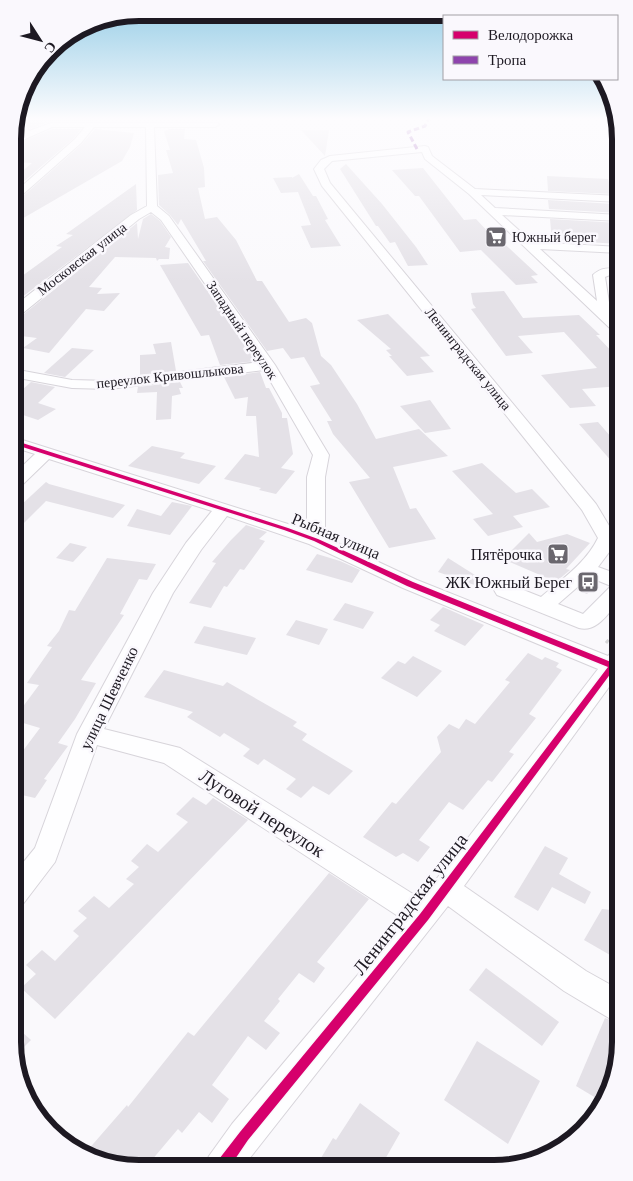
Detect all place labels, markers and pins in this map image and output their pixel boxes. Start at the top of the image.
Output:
supermarket icon: Южный берег [484,225,508,249]
place label: Южный берег [512,230,596,245]
supermarket icon: Пятёрочка [546,542,570,566]
place label: Пятёрочка [471,546,542,564]
bus stop icon: ЖК Южный Берег [576,570,600,594]
place label: ЖК Южный Берег [445,574,572,592]

